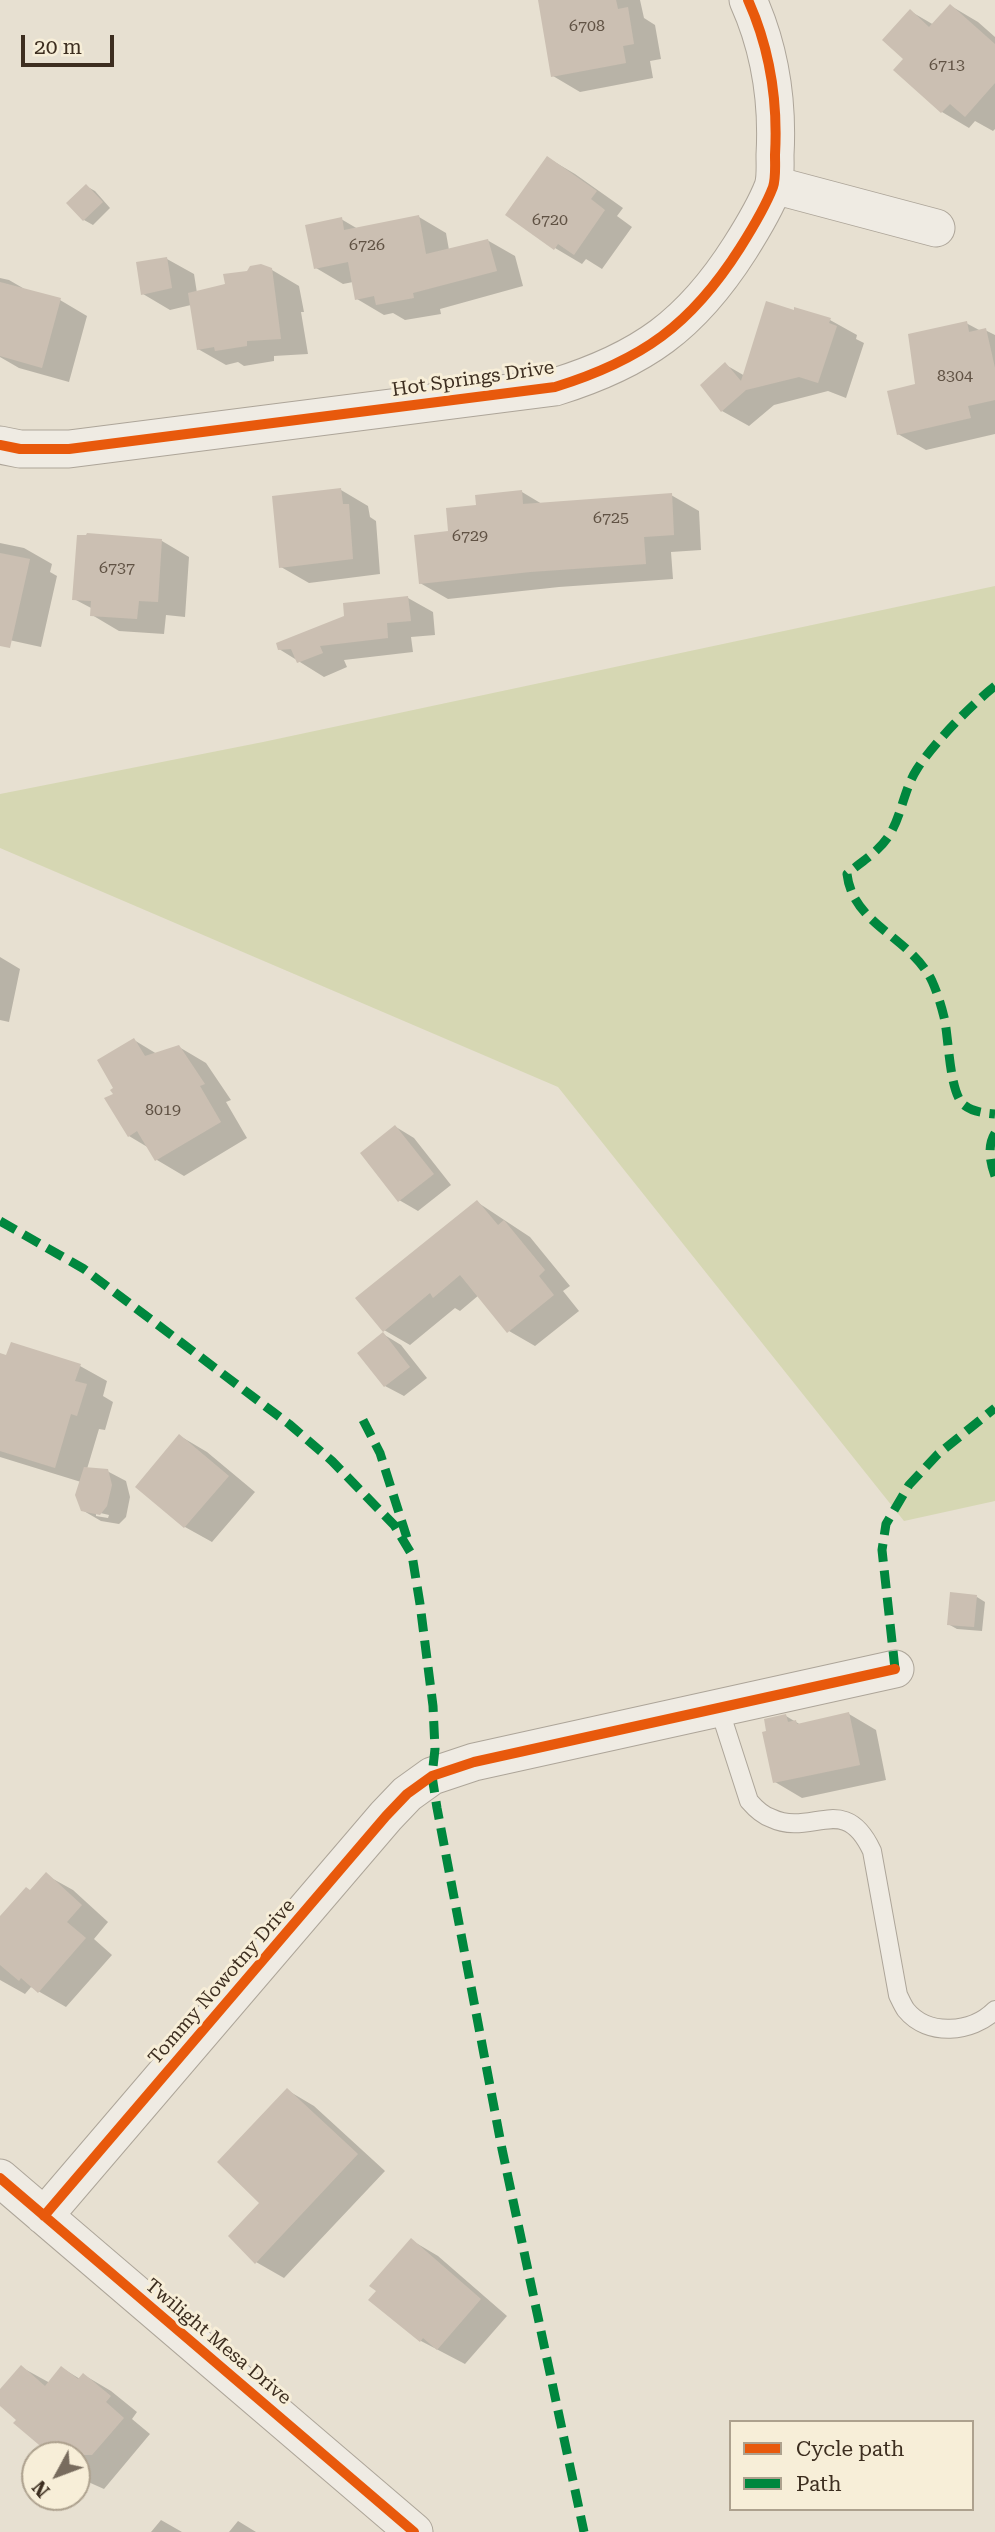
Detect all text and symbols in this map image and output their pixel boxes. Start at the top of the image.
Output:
house number: 6708 [569,16,605,36]
scale bar [24,21,117,65]
text: 20 m [34,35,82,59]
house number: 6713 [929,55,965,75]
house number: 6720 [532,210,568,230]
house number: 6726 [349,235,385,255]
street label: Hot Springs Drive [390,356,556,402]
house number: 8304 [937,366,973,386]
house number: 6725 [593,508,629,528]
house number: 6729 [452,526,488,546]
house number: 6737 [99,558,135,578]
house number: 8019 [145,1100,181,1120]
street label: Tommy Nowotny Drive [144,1895,300,2069]
street label: Twilight Mesa Drive [140,2274,296,2410]
legend [729,2420,974,2511]
text: Cycle path [796,2437,904,2461]
north arrow [21,2441,91,2511]
text: Path [796,2472,842,2496]
text: N [28,2476,55,2502]

